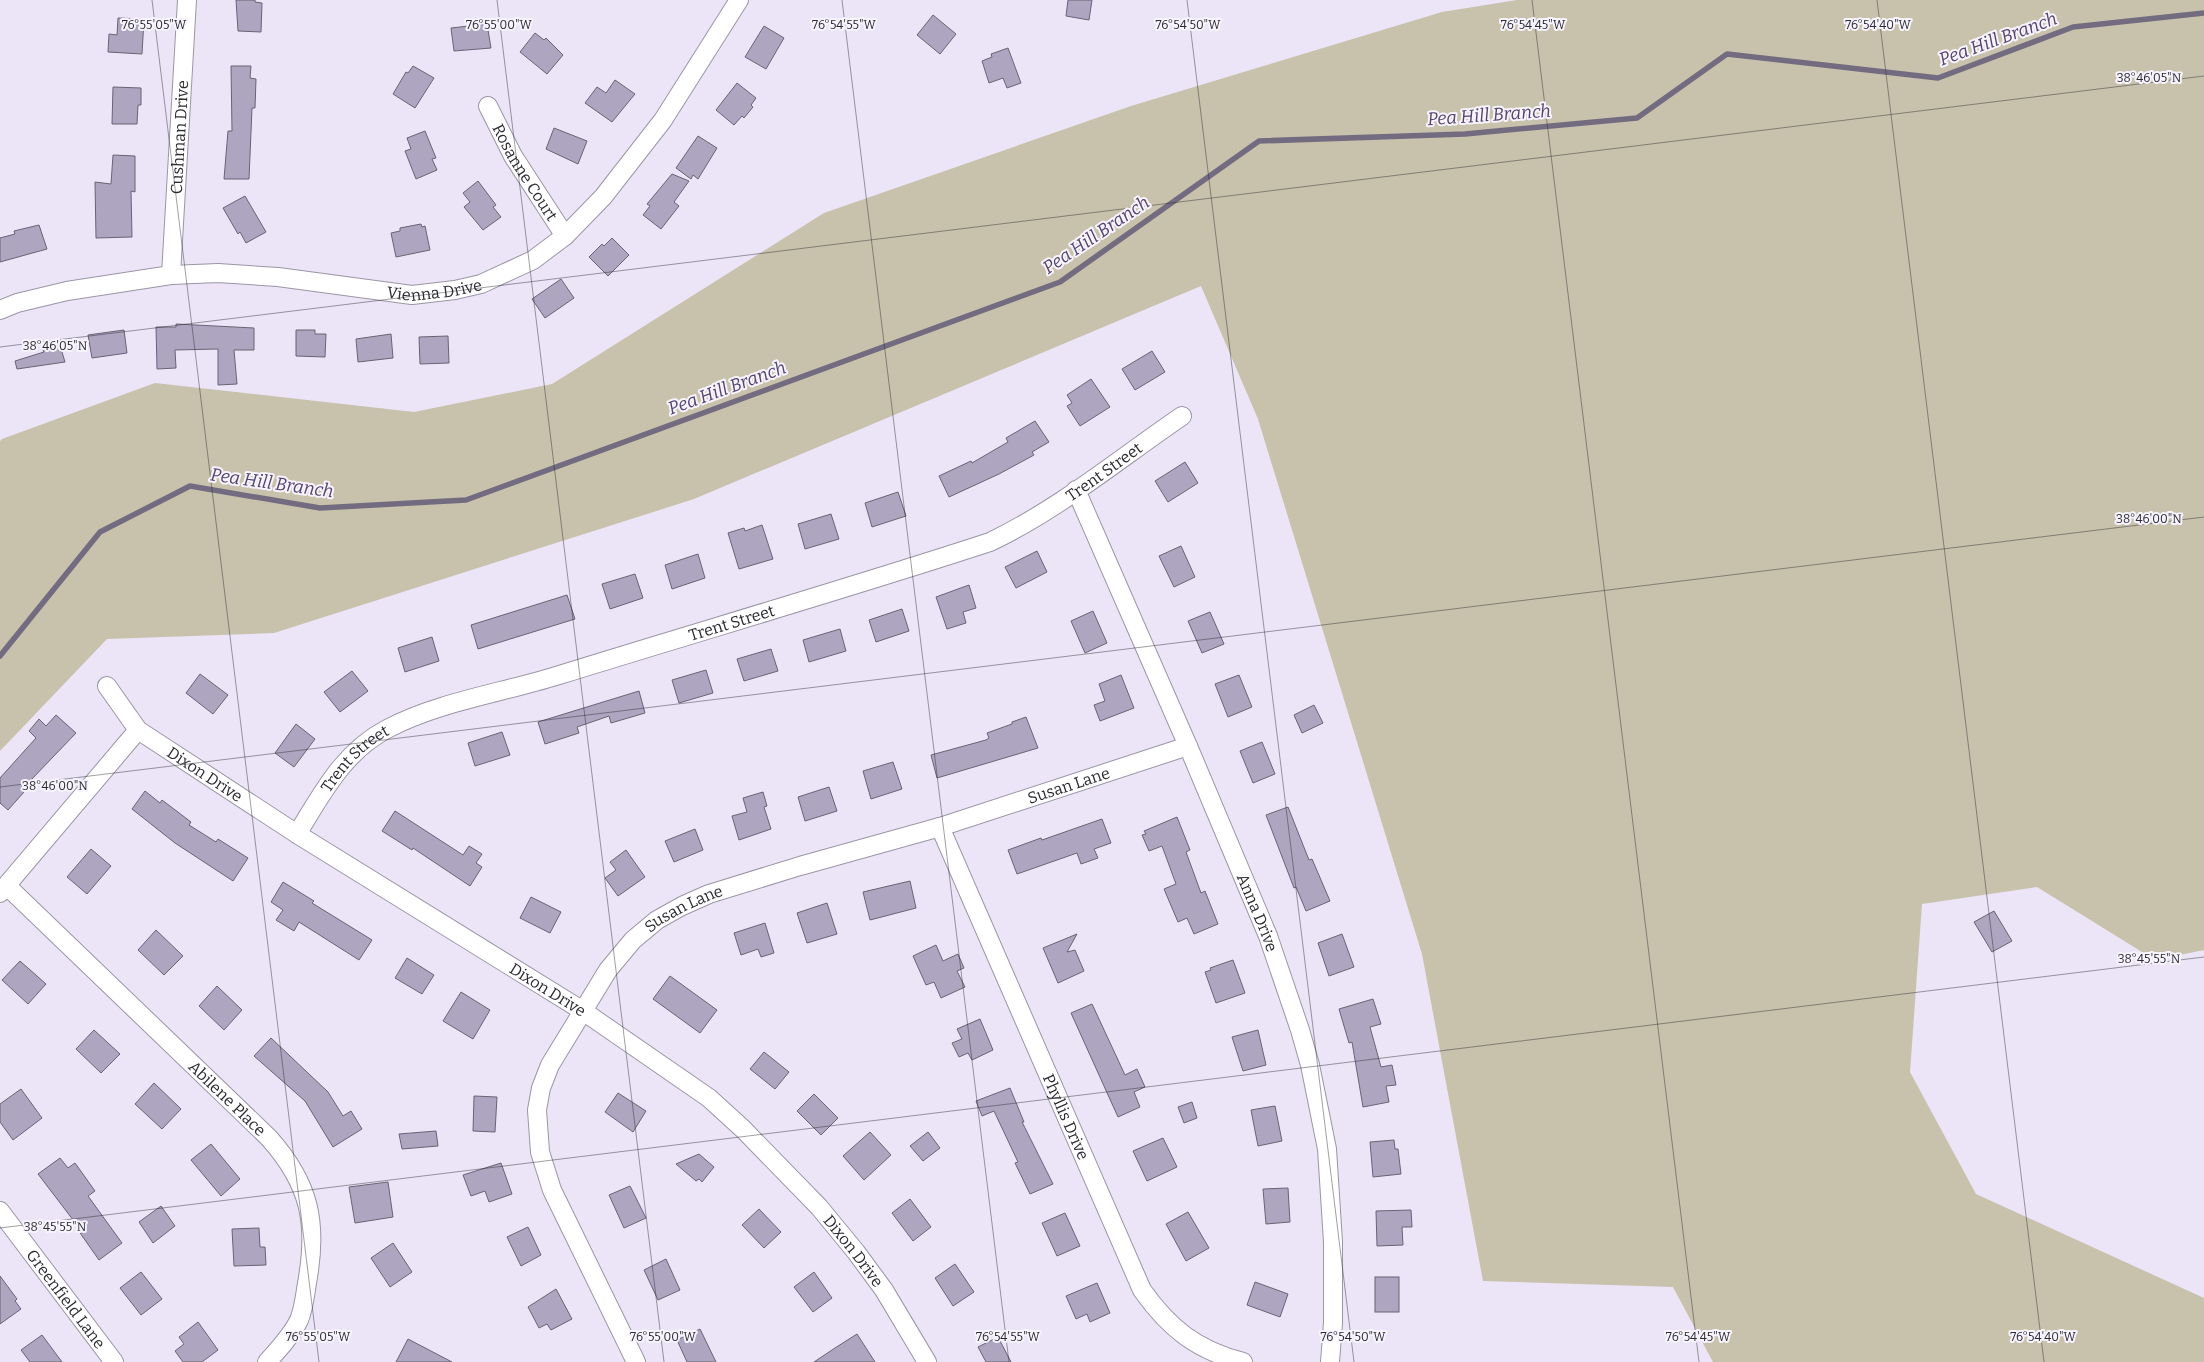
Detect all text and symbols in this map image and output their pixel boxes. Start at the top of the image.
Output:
water label: Pea Hill Branch [1936,7,2060,71]
text: 76°55'05"W [122,18,187,32]
text: 76°55'00"W [466,18,533,32]
text: 76°54'55"W [812,18,877,32]
text: 76°54'50"W [1155,18,1221,32]
text: 76°54'45"W [1501,18,1566,32]
text: 76°54'40"W [1845,18,1912,32]
text: 38°46'05"N [2117,71,2182,85]
street label: Cushman Drive [167,80,192,195]
water label: Pea Hill Branch [1426,100,1552,130]
street label: Rosanne Court [488,121,562,225]
water label: Pea Hill Branch [1038,191,1154,279]
street label: Vienna Drive [386,275,484,305]
text: 38°46'05"N [23,339,88,353]
water label: Pea Hill Branch [665,356,789,420]
street label: Trent Street [1062,438,1146,505]
water label: Pea Hill Branch [209,463,335,503]
text: 38°46'00"N [2116,512,2182,526]
street label: Trent Street [686,601,777,645]
street label: Trent Street [317,721,392,796]
street label: Dixon Drive [164,743,246,806]
street label: Susan Lane [1025,763,1112,808]
text: 38°46'00"N [22,779,88,793]
street label: Anna Drive [1233,871,1282,954]
street label: Susan Lane [641,881,725,936]
text: 38°45'55"N [2118,952,2181,966]
street label: Dixon Drive [506,959,589,1020]
street label: Abilene Place [185,1057,270,1140]
street label: Phyllis Drive [1039,1071,1093,1163]
street label: Dixon Drive [819,1211,887,1291]
text: 38°45'55"N [24,1220,87,1234]
street label: Greenfield Lane [22,1246,109,1352]
text: 76°55'05"W [286,1330,351,1344]
text: 76°55'00"W [630,1330,697,1344]
text: 76°54'55"W [976,1330,1041,1344]
text: 76°54'50"W [1320,1330,1386,1344]
text: 76°54'45"W [1666,1330,1731,1344]
text: 76°54'40"W [2010,1330,2077,1344]

